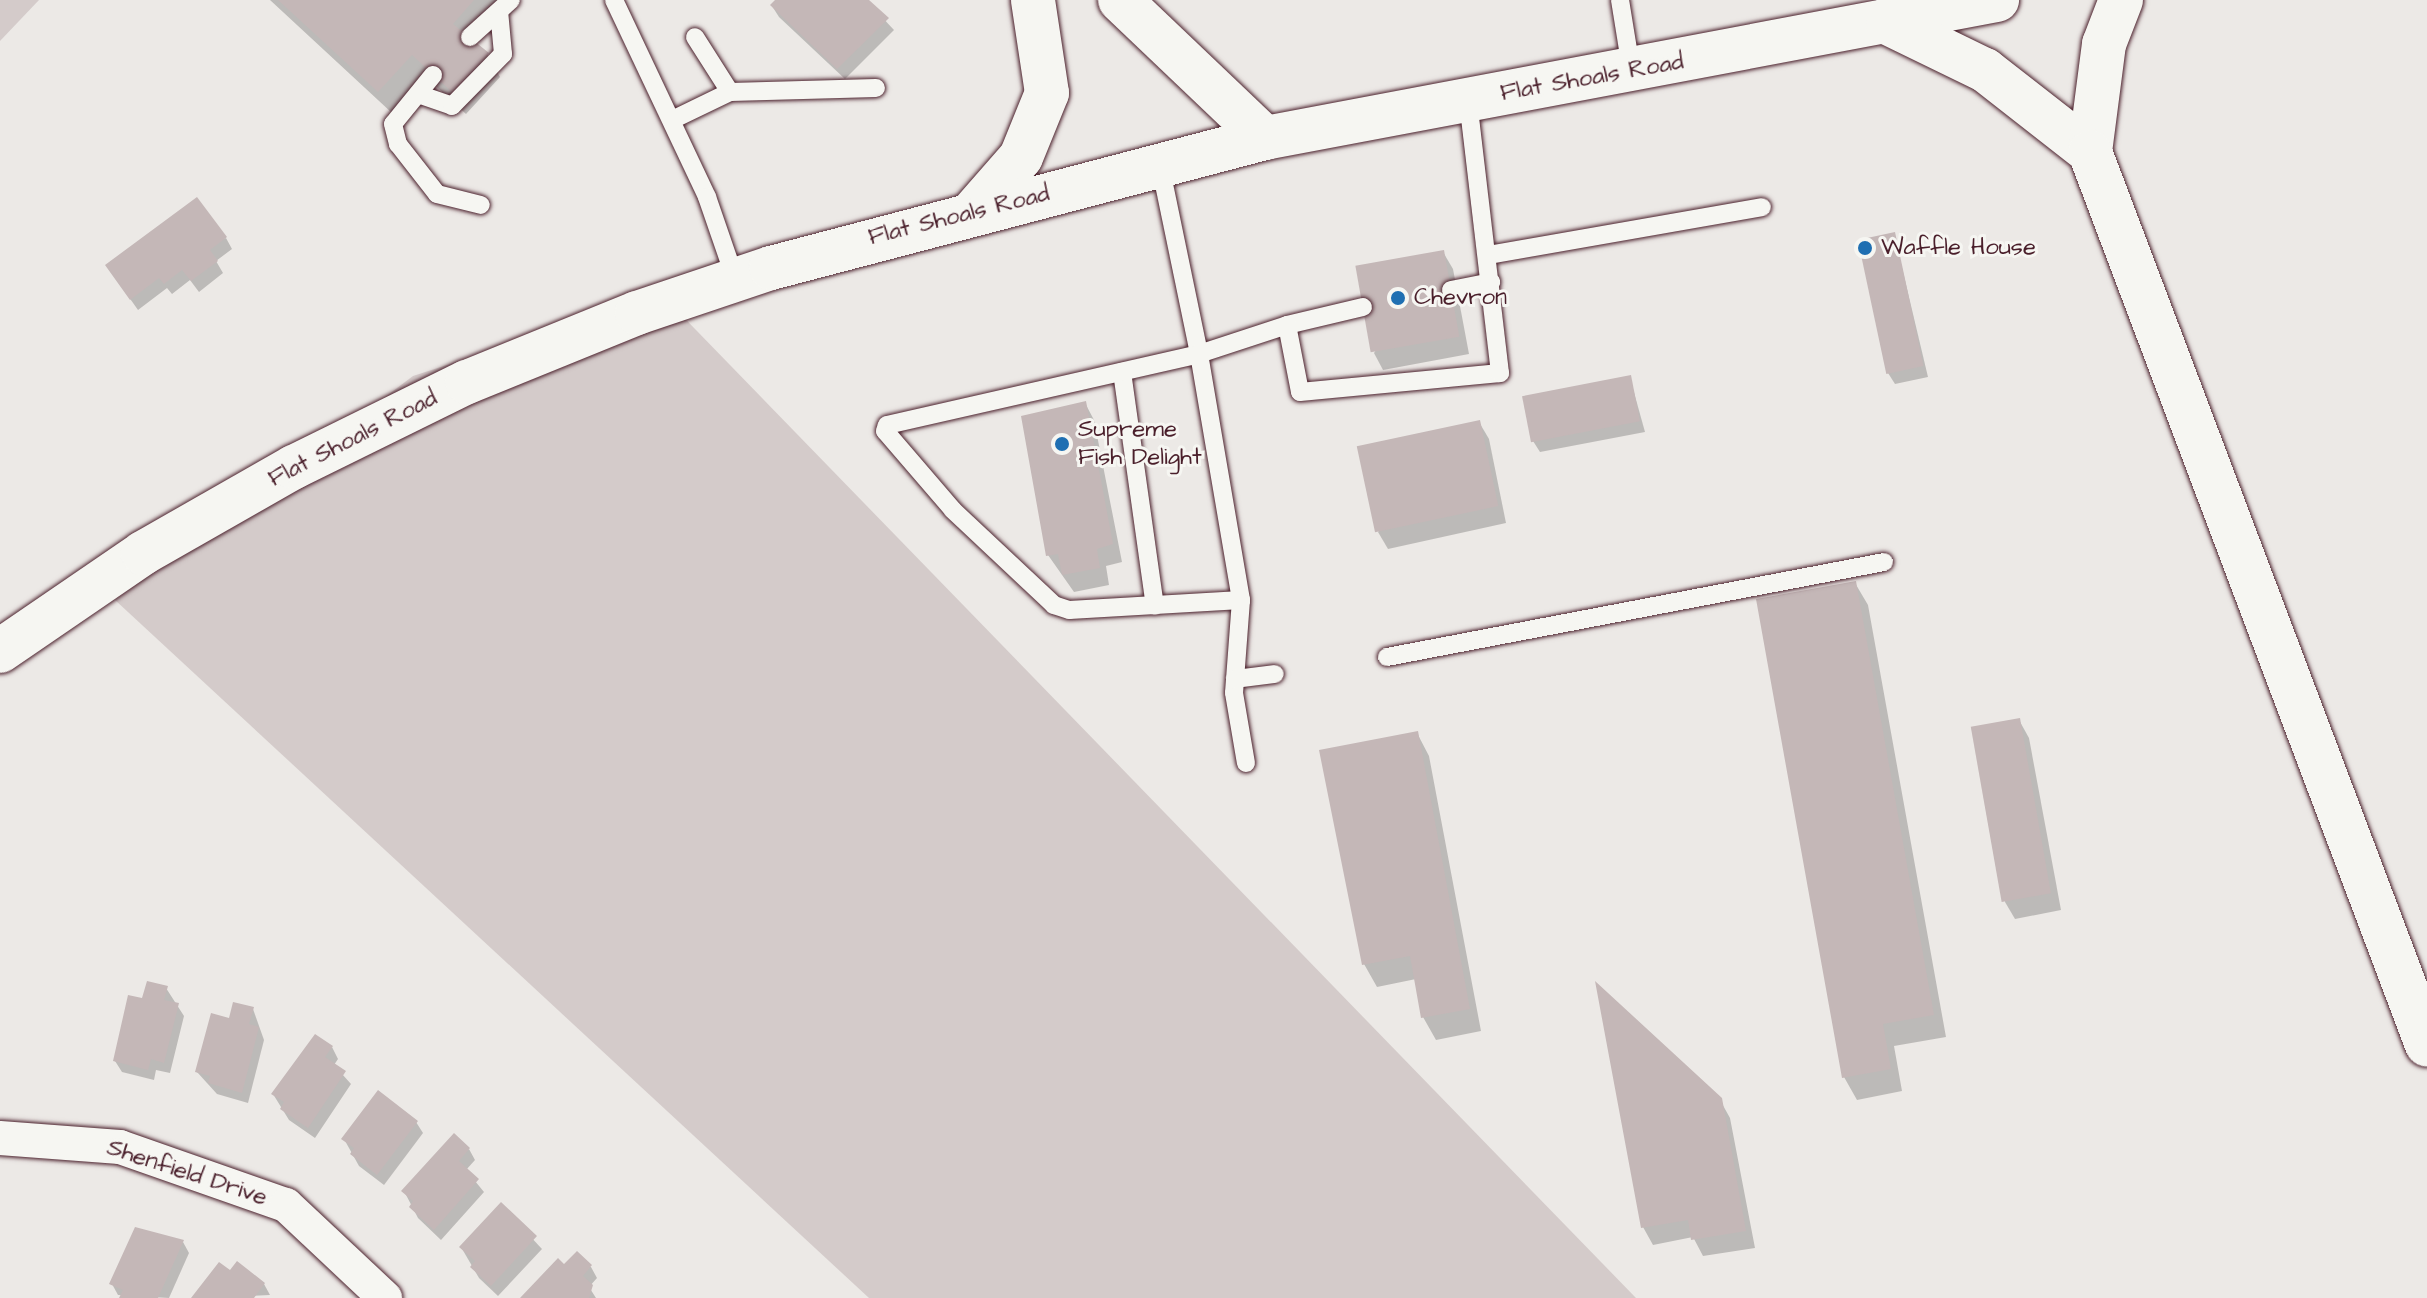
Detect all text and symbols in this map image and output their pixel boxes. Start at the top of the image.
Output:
street label: Flat Shoals Road [1498,48,1686,108]
street label: Flat Shoals Road [866,180,1052,252]
place label: Waffle House [1881,234,2036,262]
marker: Waffle House [1856,239,1874,257]
place label: Chevron [1414,284,1507,312]
marker: Chevron [1389,289,1407,307]
street label: Flat Shoals Road [264,384,442,494]
place label: Supreme Fish Delight [1078,416,1202,472]
marker: Supreme Fish Delight [1053,435,1071,453]
street label: Shenfield Drive [103,1134,271,1212]

